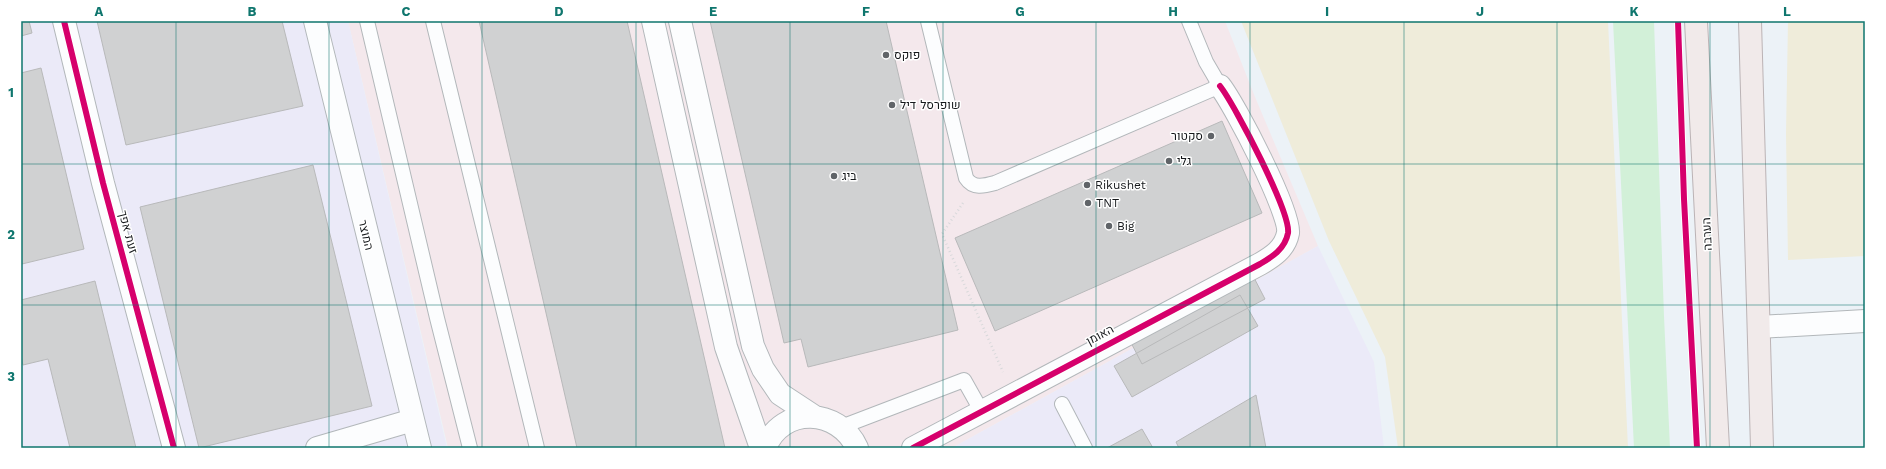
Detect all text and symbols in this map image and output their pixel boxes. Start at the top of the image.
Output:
text: A [95,4,104,19]
text: B [248,4,257,19]
text: C [402,4,411,19]
text: D [554,4,564,19]
text: E [709,4,717,19]
text: F [862,4,870,19]
text: G [1015,4,1025,19]
text: H [1168,4,1178,19]
text: I [1325,4,1329,19]
text: J [1476,4,1484,19]
text: K [1629,4,1639,19]
text: L [1783,4,1791,19]
place label: פוקס [894,48,920,62]
marker: פוקס [881,50,891,60]
text: 1 [8,85,14,100]
place label: שופרסל דיל [900,98,960,112]
marker: שופרסל דיל [887,100,897,110]
place label: סקטור [1171,129,1203,143]
marker: סקטור [1206,131,1216,141]
place label: גלי [1177,154,1192,168]
marker: גלי [1164,156,1174,166]
place label: ביג [842,169,857,183]
marker: ביג [829,171,839,181]
place label: Rikushet [1095,178,1146,192]
marker: Rikushet [1082,180,1092,190]
place label: TNT [1096,196,1119,210]
marker: TNT [1083,198,1093,208]
street label: זעת אפך [116,209,140,255]
street label: הערבה [1699,217,1715,251]
street label: המוצר [355,218,377,252]
place label: Big [1117,219,1135,233]
marker: Big [1104,221,1114,231]
text: 2 [7,227,15,242]
street label: האומן [1084,322,1116,348]
text: 3 [7,369,15,384]

